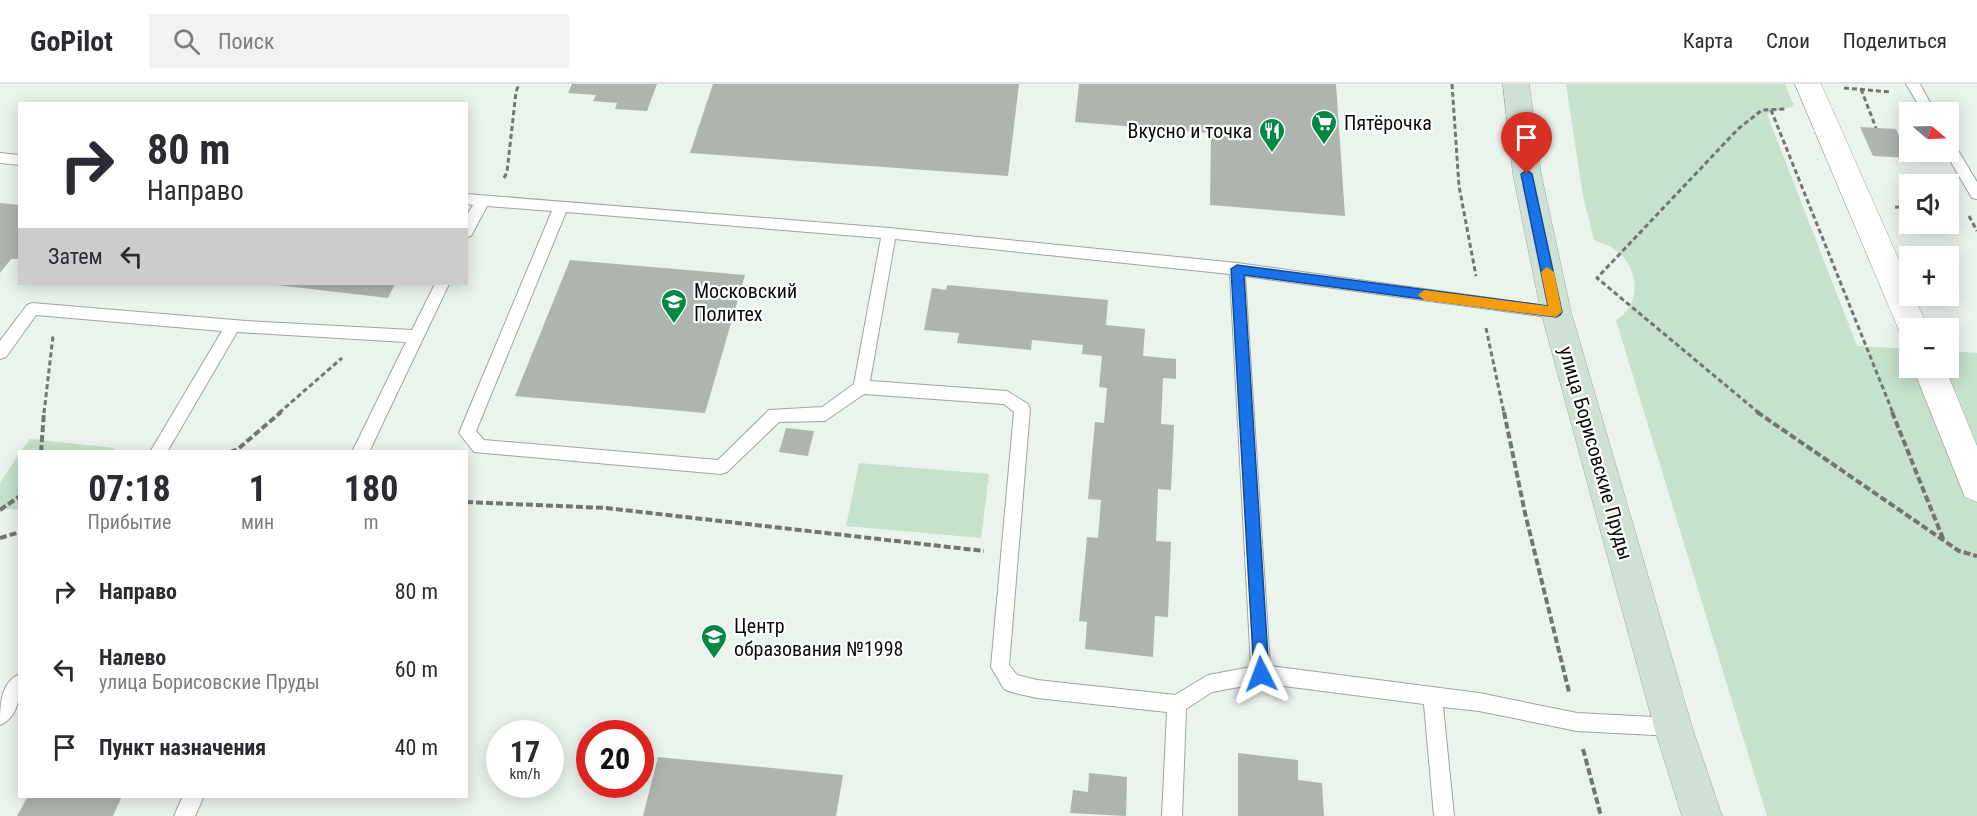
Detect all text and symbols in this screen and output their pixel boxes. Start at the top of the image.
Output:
search box [149,14,569,68]
text: GoPilot [30,25,113,58]
icon: search [170,25,203,58]
text: Поиск [218,29,275,54]
text: Карта [1683,29,1733,53]
text: Слои [1766,29,1810,53]
text: Поделиться [1843,29,1947,53]
north arrow [1899,102,1959,162]
map controls [1899,102,1959,378]
supermarket icon: Пятёрочка [1309,108,1339,146]
place label: Пятёрочка [1344,111,1432,135]
pin [1501,112,1552,174]
restaurant icon: Вкусно и точка [1257,116,1287,154]
place label: Вкусно и точка [1128,119,1252,143]
icon: arrive [1510,121,1543,154]
text: 80 m [147,125,230,174]
icon: right [48,126,126,204]
button: sound [1899,174,1959,234]
text: Направо [147,175,244,207]
icon: left [115,240,148,273]
text: Затем [48,244,103,269]
button: + [1899,246,1959,306]
place label: Московский Политех [694,279,797,326]
school or university icon: Московский Политех [659,287,689,325]
button: − [1899,318,1959,378]
street label: улица Борисовские Пруды [1554,344,1638,562]
text: 07:18 [88,468,171,510]
text: 1 [248,468,267,510]
text: 180 [344,468,398,510]
text: Прибытие [88,510,171,534]
text: мин [241,510,274,534]
text: m [364,510,379,534]
icon: right [48,575,81,608]
text: Направо [99,579,177,604]
text: 80 m [395,579,438,604]
place label: Центр образования №1998 [734,614,903,661]
school or university icon: Центр образования №1998 [699,622,729,660]
position arrow [1229,642,1293,706]
text: Налево [99,645,166,670]
icon: left [48,653,81,686]
text: 60 m [395,657,438,682]
text: улица Борисовские Пруды [99,670,320,694]
speed limit sign: 20 [576,720,654,798]
icon: arrive [48,731,81,764]
text: 17 [510,734,540,769]
text: Пункт назначения [99,735,266,760]
text: 40 m [395,735,438,760]
text: km/h [510,765,540,783]

